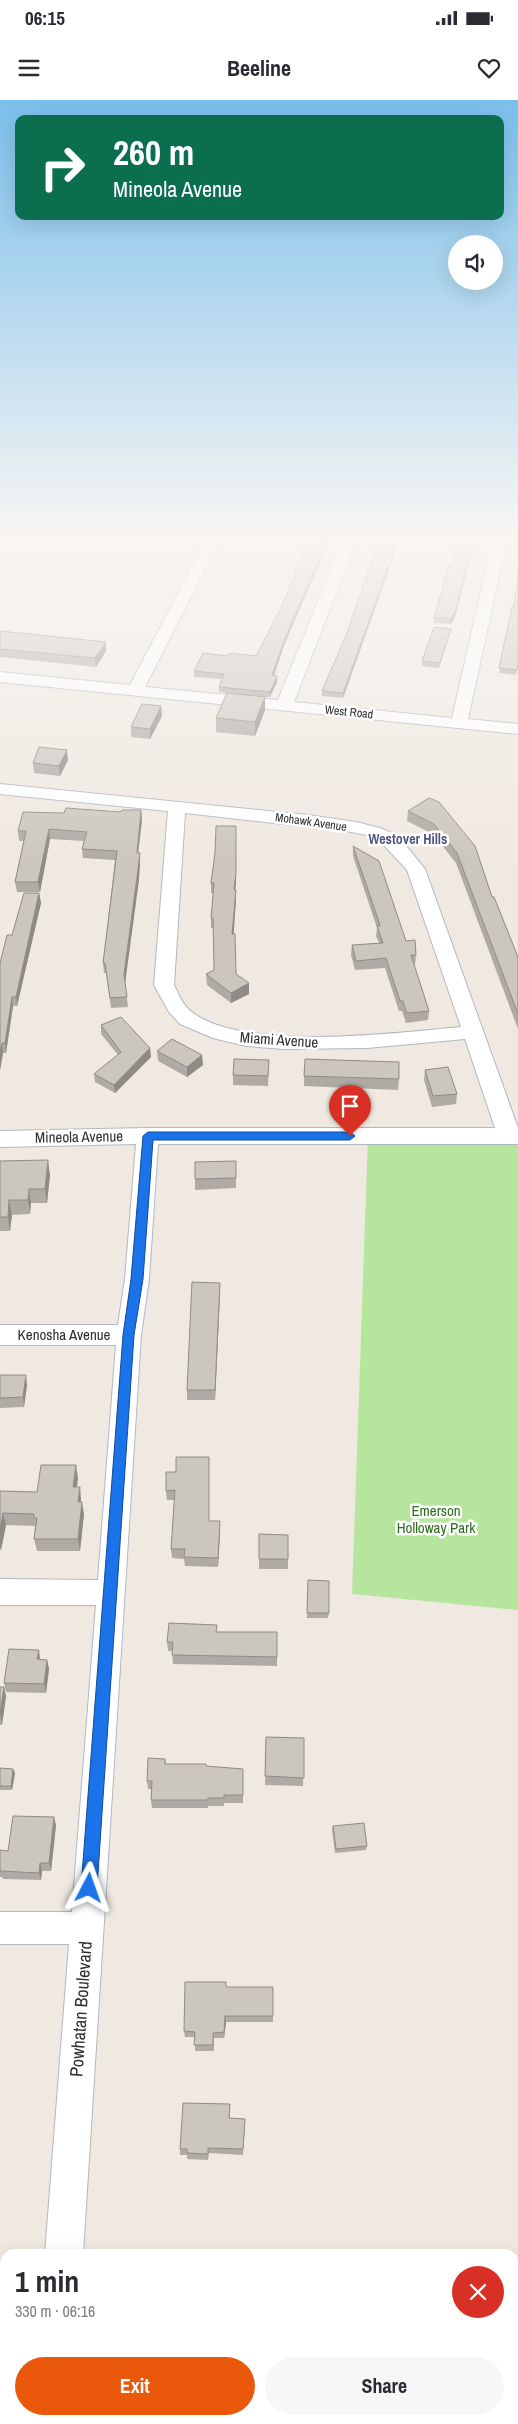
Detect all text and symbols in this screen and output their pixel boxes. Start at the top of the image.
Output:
text: 06:15 [25,5,65,31]
text: Beeline [227,53,291,83]
icon: menu [15,54,43,82]
icon: heart [475,54,503,82]
text: 260 m [113,129,194,176]
icon: right [30,135,95,200]
text: Mineola Avenue [113,174,242,204]
map controls [448,235,503,290]
button: sound [448,235,503,290]
street label: West Road [324,702,374,722]
street label: Mohawk Avenue [274,809,348,835]
district label: Westover Hills [369,830,447,848]
street label: Miami Avenue [239,1026,319,1053]
pin [329,1085,371,1136]
icon: arrive [336,1092,364,1120]
street label: Mineola Avenue [35,1125,123,1148]
street label: Kenosha Avenue [18,1324,111,1345]
park label: Emerson Holloway Park [397,1500,476,1538]
position arrow [62,1861,114,1913]
street label: Powhatan Boulevard [63,1940,98,2078]
text: 1 min [15,2261,79,2301]
button: close [452,2266,504,2318]
text: 330 m · 06:16 [15,2300,95,2322]
button: Exit [15,2357,255,2415]
button: Share [265,2357,504,2415]

